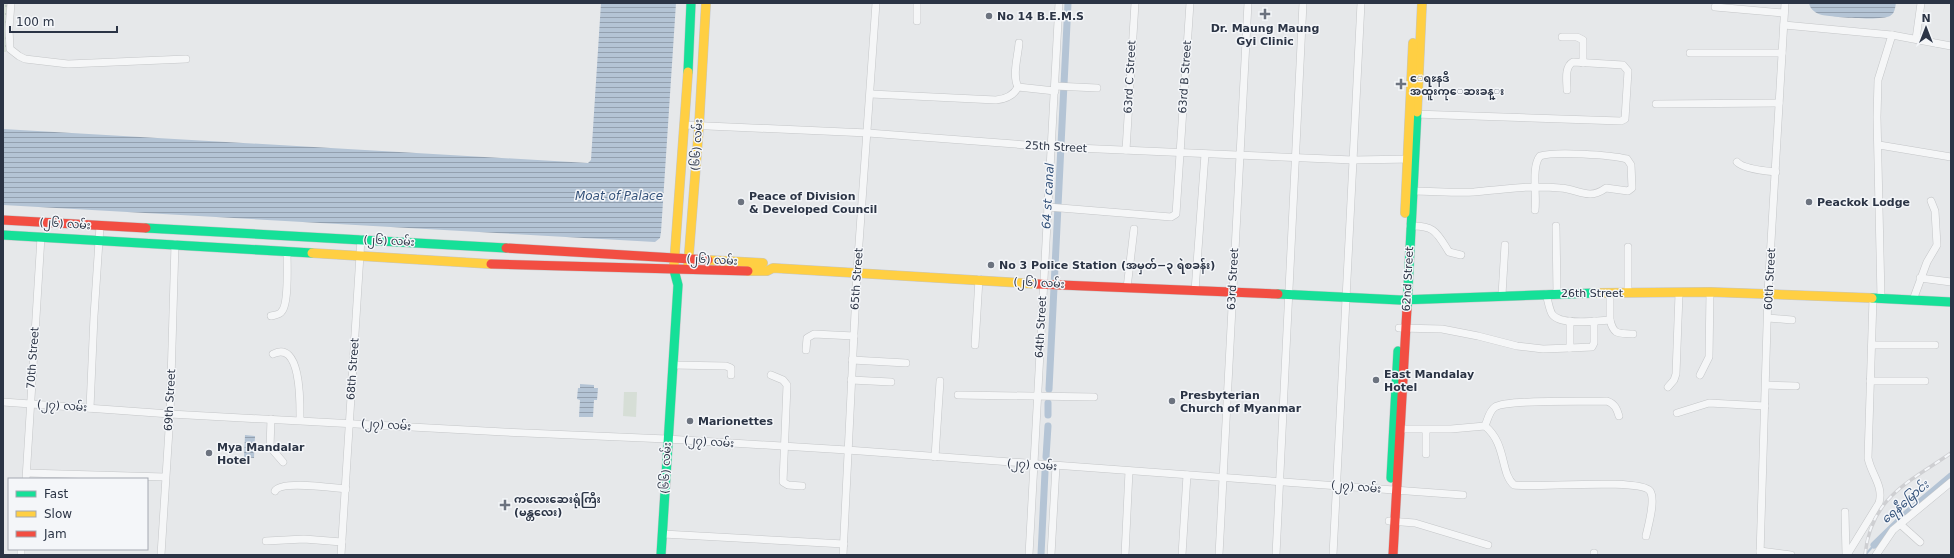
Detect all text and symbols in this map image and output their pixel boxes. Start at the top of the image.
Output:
scale bar [10,8,117,34]
marker: Dr. Maung Maung Gyi Clinic [1259,8,1271,20]
north arrow [1906,8,1946,48]
place label: No 14 B.E.M.S [997,10,1084,23]
marker: No 14 B.E.M.S [984,11,994,21]
text: N [1921,12,1931,25]
text: 100 m [16,15,54,29]
place label: Dr. Maung Maung Gyi Clinic [1211,22,1319,48]
street label: 63rd C Street [1122,39,1138,114]
street label: 63rd B Street [1176,39,1194,114]
place label: ေရႊနဒီ အထူးကုေဆးခန္း [1410,71,1504,101]
marker: ေရႊနဒီ အထူးကုေဆးခန္း [1395,78,1407,90]
street label: (၆၆) လမ်း [688,119,705,171]
street label: 25th Street [1025,139,1088,155]
water label: 64 st canal [1039,162,1057,229]
water label: Moat of Palace [575,189,663,203]
place label: Peace of Division & Developed Council [749,190,877,216]
place label: Peackok Lodge [1817,196,1910,209]
marker: Peace of Division & Developed Council [736,197,746,207]
marker: Peackok Lodge [1804,197,1814,207]
street label: (၂၆) လမ်း [39,215,91,234]
street label: (၂၆) လမ်း [363,232,415,251]
street label: 62nd Street [1400,246,1416,312]
street label: 65th Street [848,247,866,310]
street label: 63rd Street [1225,247,1241,310]
street label: 60th Street [1762,247,1778,310]
street label: (၂၆) လမ်း [686,251,738,270]
place label: No 3 Police Station (အမှတ်−၃ ရဲစခန်း) [999,258,1215,275]
marker: No 3 Police Station (အမှတ်−၃ ရဲစခန်း) [986,260,996,270]
street label: (၂၆) လမ်း [1013,274,1065,293]
street label: 26th Street [1561,287,1624,300]
street label: 64th Street [1033,295,1049,358]
street label: 70th Street [24,326,42,389]
street label: 68th Street [344,337,362,400]
street label: 69th Street [162,368,178,431]
place label: East Mandalay Hotel [1384,368,1474,394]
marker: East Mandalay Hotel [1371,375,1381,385]
place label: Presbyterian Church of Myanmar [1180,389,1302,415]
marker: Presbyterian Church of Myanmar [1167,396,1177,406]
street label: (၂၇) လမ်း [36,397,88,416]
place label: Marionettes [698,415,773,428]
street label: (၂၇) လမ်း [360,416,412,435]
marker: Marionettes [685,416,695,426]
street label: (၂၇) လမ်း [683,433,735,452]
place label: Mya Mandalar Hotel [217,441,305,467]
street label: (၆၆) လမ်း [657,442,674,494]
marker: Mya Mandalar Hotel [204,448,214,458]
street label: (၂၇) လမ်း [1006,456,1058,475]
water label: ရေနီမြောင်း [1877,476,1934,529]
street label: (၂၇) လမ်း [1330,477,1382,498]
legend [8,478,148,550]
text: Fast [44,487,68,501]
place label: ကလေးဆေးရုံကြီး (မန္တလေး) [514,492,601,521]
marker: ကလေးဆေးရုံကြီး (မန္တလေး) [499,499,511,511]
text: Slow [44,507,72,521]
text: Jam [43,527,67,541]

